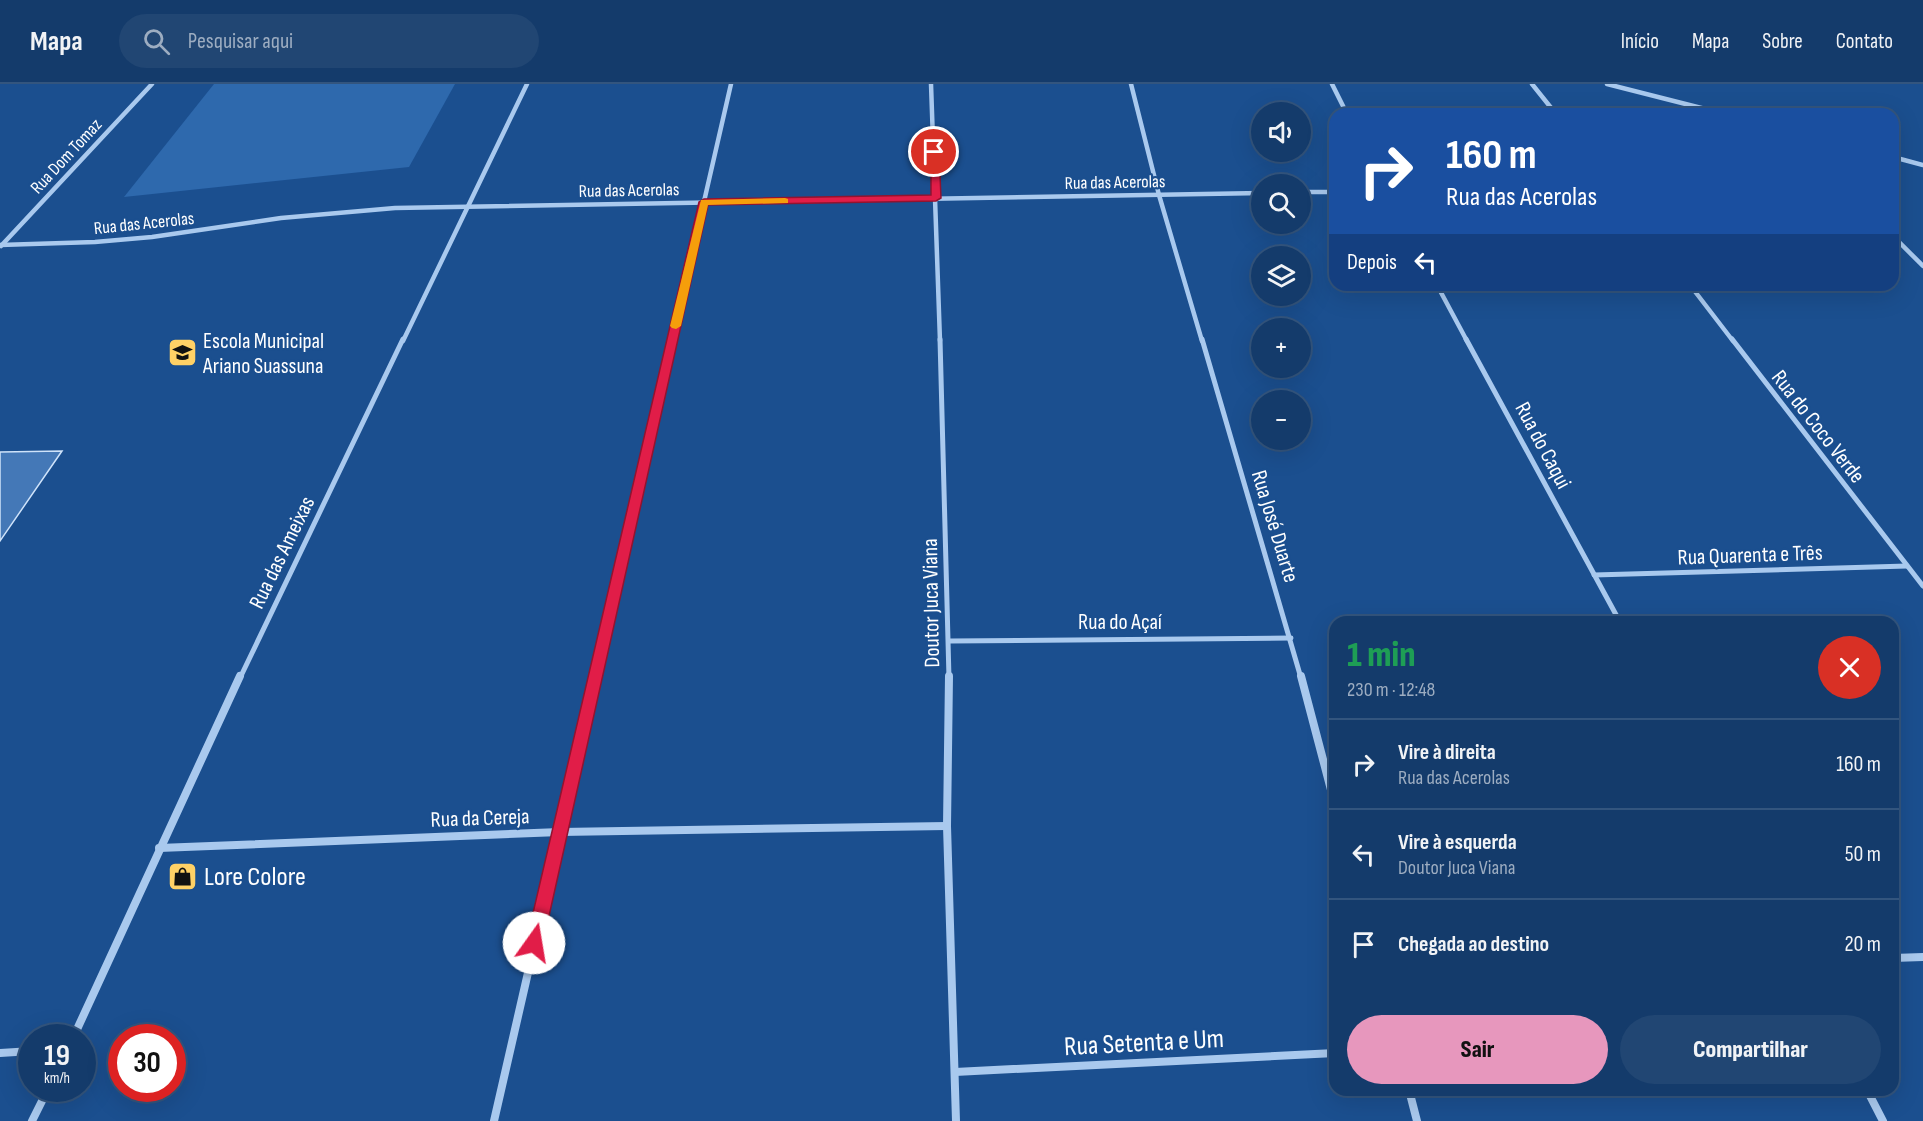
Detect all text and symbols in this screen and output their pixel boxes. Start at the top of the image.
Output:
search box [119,14,539,68]
text: Mapa [30,25,83,58]
icon: search [140,25,173,58]
text: Pesquisar aqui [188,28,293,55]
text: Início [1621,29,1659,54]
text: Mapa [1692,29,1729,54]
text: Sobre [1762,29,1803,54]
text: Contato [1836,29,1893,54]
map controls [1251,102,1311,450]
button: sound [1251,102,1311,162]
street label: Rua Dom Tomaz [26,114,107,198]
pin [908,126,959,177]
text: 160 m [1446,130,1537,181]
icon: right [1347,132,1425,210]
icon: arrive [917,135,950,168]
street label: Rua das Acerolas [1064,171,1166,194]
button: search [1251,174,1311,234]
street label: Rua das Acerolas [578,179,680,202]
text: Rua das Acerolas [1446,181,1597,213]
street label: Rua das Acerolas [93,208,195,239]
button: layers [1251,246,1311,306]
icon: left [1409,246,1442,279]
text: Depois [1347,249,1397,276]
button: + [1251,318,1311,378]
place label: Escola Municipal Ariano Suassuna [202,328,324,380]
school or university icon: Escola Municipal Ariano Suassuna [166,337,198,369]
street label: Rua do Coco Verde [1765,365,1870,489]
button: − [1251,390,1311,450]
street label: Rua do Caqui [1509,398,1577,494]
street label: Rua José Duarte [1245,467,1304,586]
street label: Rua das Ameixas [244,492,321,613]
street label: Doutor Juca Viana [917,538,946,668]
street label: Rua Quarenta e Três [1677,539,1823,572]
street label: Rua do Açaí [1078,609,1163,636]
text: 1 min [1347,634,1415,677]
button: close [1818,636,1881,699]
text: 230 m · 12:48 [1347,678,1435,702]
text: Vire à direita [1398,739,1496,766]
icon: right [1347,748,1380,781]
text: 160 m [1836,751,1881,778]
text: Rua das Acerolas [1398,766,1510,790]
street label: Rua da Cereja [430,803,530,834]
text: Vire à esquerda [1398,829,1517,856]
icon: left [1347,838,1380,871]
text: 50 m [1845,841,1881,868]
text: Doutor Juca Viana [1398,856,1515,880]
shop icon: Lore Colore [167,860,199,892]
place label: Lore Colore [204,861,306,893]
position arrow [502,911,566,975]
icon: arrive [1347,928,1380,961]
text: Chegada ao destino [1398,931,1549,958]
text: 20 m [1845,931,1881,958]
button: Sair [1347,1015,1608,1084]
button: Compartilhar [1620,1015,1881,1084]
street label: Rua Setenta e Um [1063,1023,1225,1063]
speed limit sign: 30 [108,1024,186,1102]
text: 19 [44,1038,70,1074]
text: km/h [44,1069,70,1088]

